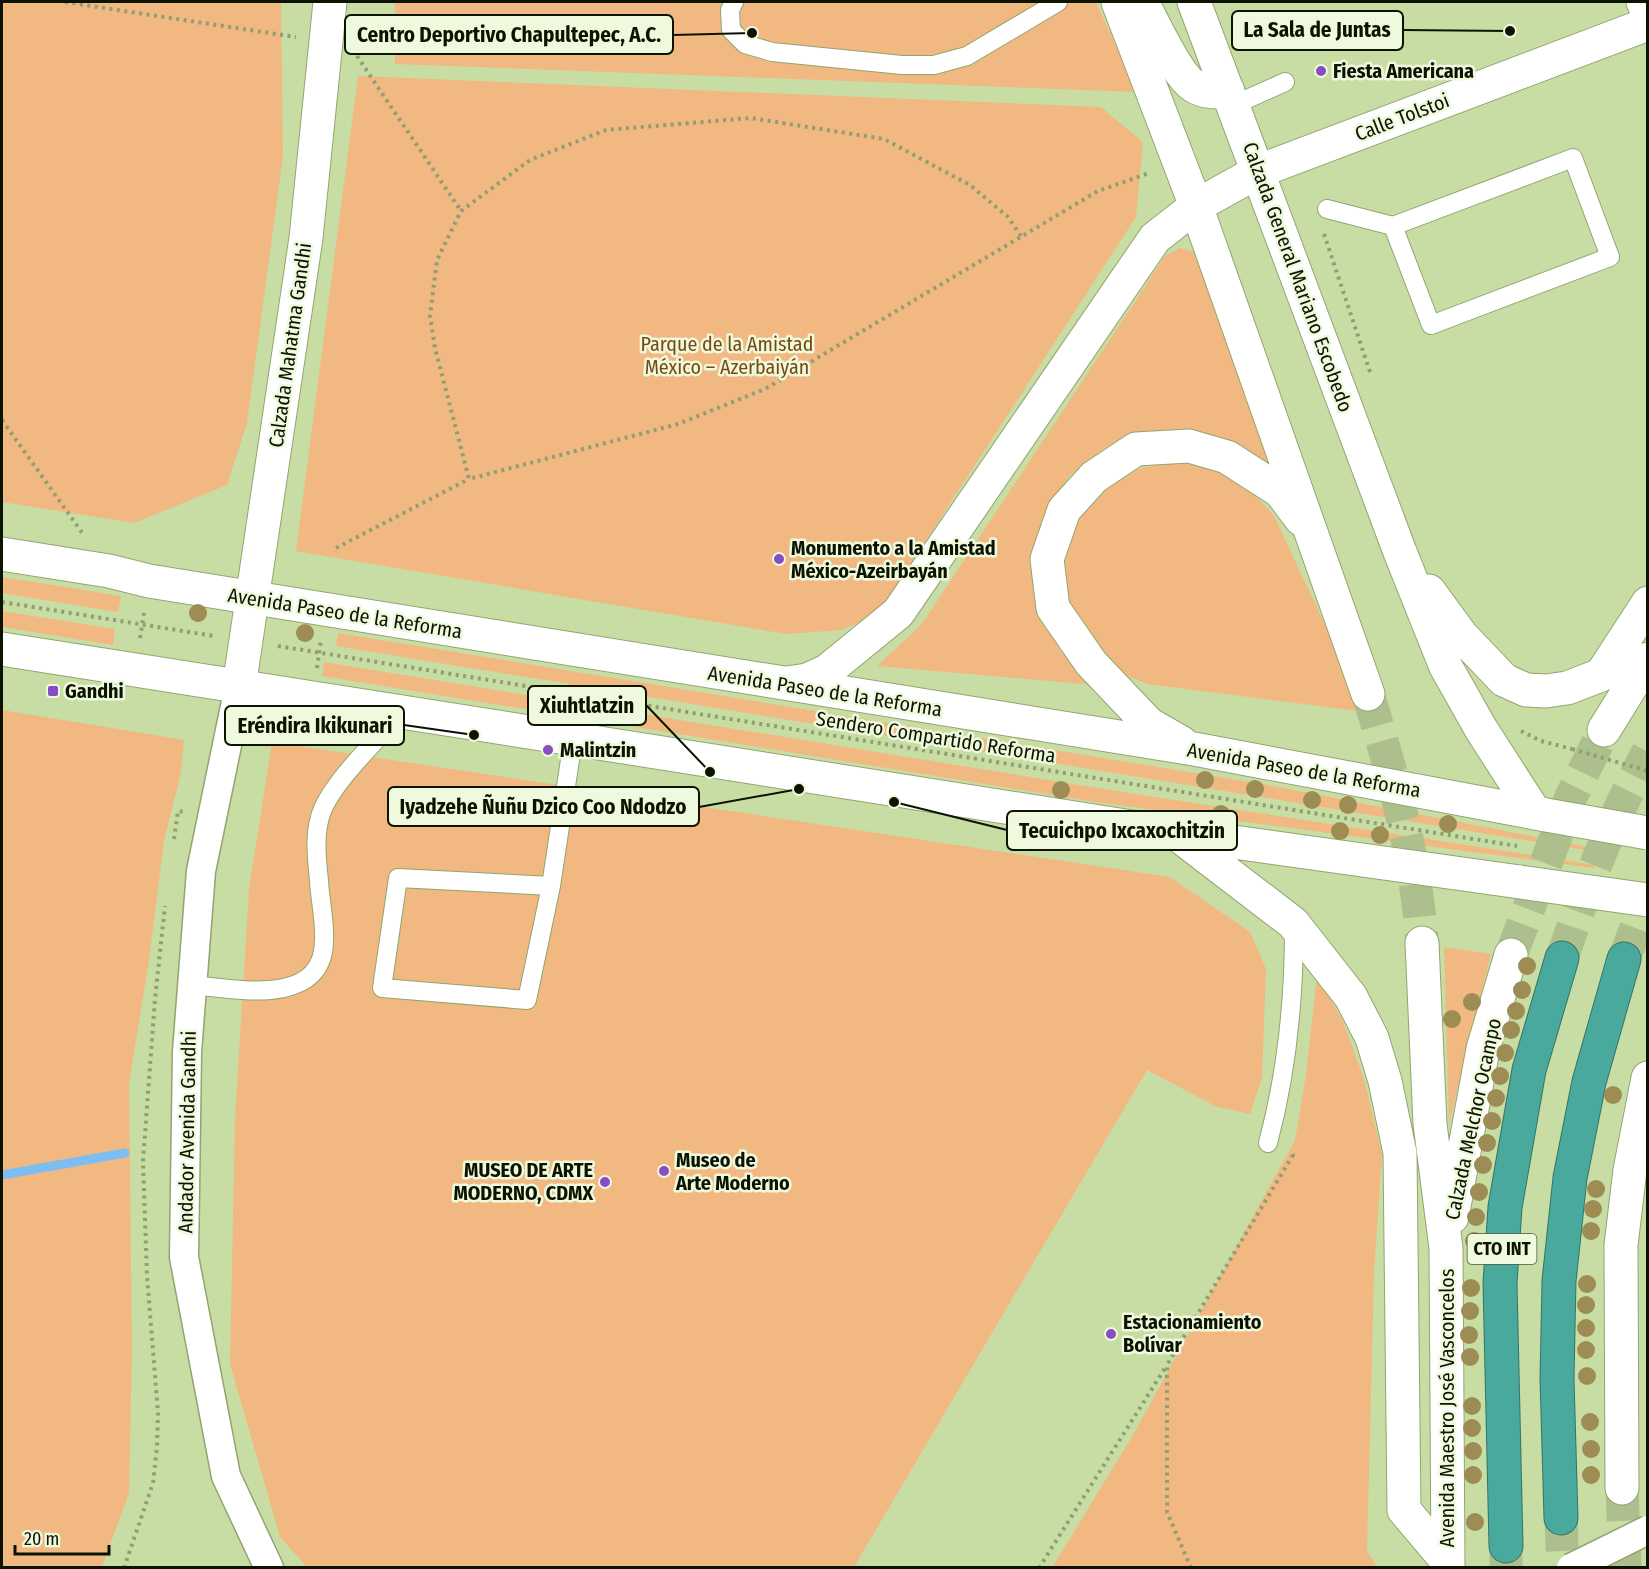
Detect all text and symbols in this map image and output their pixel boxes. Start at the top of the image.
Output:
callout: La Sala de Juntas [1232,11,1403,50]
callout: Centro Deportivo Chapultepec, A.C. [345,15,673,54]
text: La Sala de Juntas [1243,17,1391,43]
text: Centro Deportivo Chapultepec, A.C. [357,22,661,48]
place label: Fiesta Americana [1333,59,1474,83]
marker: Fiesta Americana [1314,64,1328,78]
street label: Calle Tolstoi [1352,88,1452,146]
street label: Calzada General Mariano Escobedo [1238,139,1358,415]
street label: Calzada Mahatma Gandhi [264,241,316,449]
park label: Parque de la Amistad México – Azerbaiyán [641,332,813,379]
place label: Monumento a la Amistad México-Azeirbayán [791,536,996,583]
marker: Monumento a la Amistad México-Azeirbayán [772,552,786,566]
street label: Avenida Paseo de la Reforma [226,583,464,643]
street label: Avenida Paseo de la Reforma [706,661,944,721]
place label: Gandhi [65,679,124,703]
marker: Gandhi [46,684,60,698]
callout: Xiuhtlatzin [528,686,646,725]
text: Xiuhtlatzin [539,693,634,719]
callout: Eréndira Ikikunari [225,706,404,745]
street label: Sendero Compartido Reforma [815,706,1057,768]
text: Eréndira Ikikunari [237,713,393,739]
place label: Malintzin [560,738,636,762]
street label: Avenida Paseo de la Reforma [1185,738,1423,802]
marker: Malintzin [541,743,555,757]
callout: Iyadzehe Ñuñu Dzico Coo Ndodzo [388,787,699,826]
text: Iyadzehe Ñuñu Dzico Coo Ndodzo [400,794,686,820]
callout: Tecuichpo Ixcaxochitzin [1007,811,1237,850]
text: Tecuichpo Ixcaxochitzin [1019,818,1225,844]
street label: Calzada Melchor Ocampo [1440,1016,1506,1222]
street label: Andador Avenida Gandhi [173,1030,201,1234]
place label: Museo de Arte Moderno [675,1148,790,1195]
place label: MUSEO DE ARTE MODERNO, CDMX [454,1158,593,1205]
marker: Museo de Arte Moderno [657,1164,671,1178]
marker: MUSEO DE ARTE MODERNO, CDMX [598,1175,612,1189]
road number: CTO INT [1468,1234,1537,1264]
street label: Avenida Maestro José Vasconcelos [1435,1269,1459,1547]
place label: Estacionamiento Bolívar [1123,1310,1262,1357]
marker: Estacionamiento Bolívar [1104,1327,1118,1341]
scale bar [15,1518,110,1556]
text: 20 m [24,1528,59,1550]

